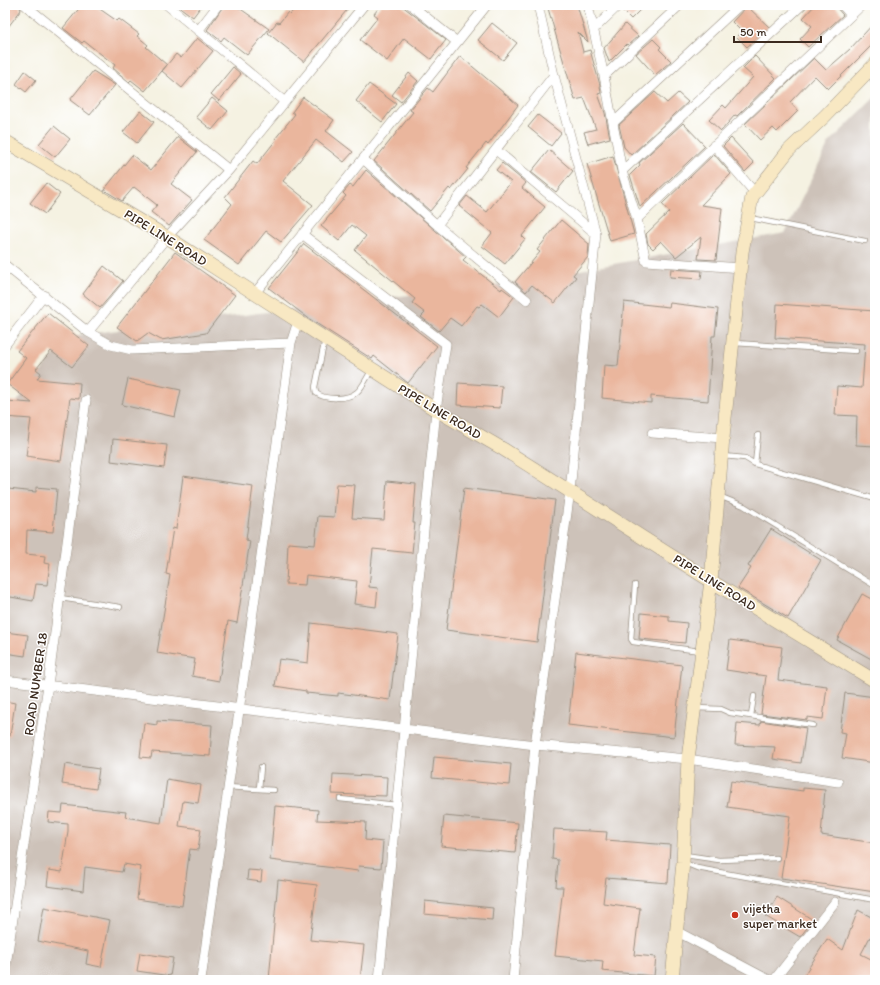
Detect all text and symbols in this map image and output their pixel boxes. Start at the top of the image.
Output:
scale bar [734,18,821,44]
text: 50 m [740,25,766,39]
street label: PIPE LINE ROAD [122,206,210,269]
street label: PIPE LINE ROAD [395,381,484,442]
street label: PIPE LINE ROAD [671,551,759,614]
street label: ROAD NUMBER 18 [21,632,50,737]
place label: vijetha super market [743,901,817,931]
marker: vijetha super market [730,910,740,920]

